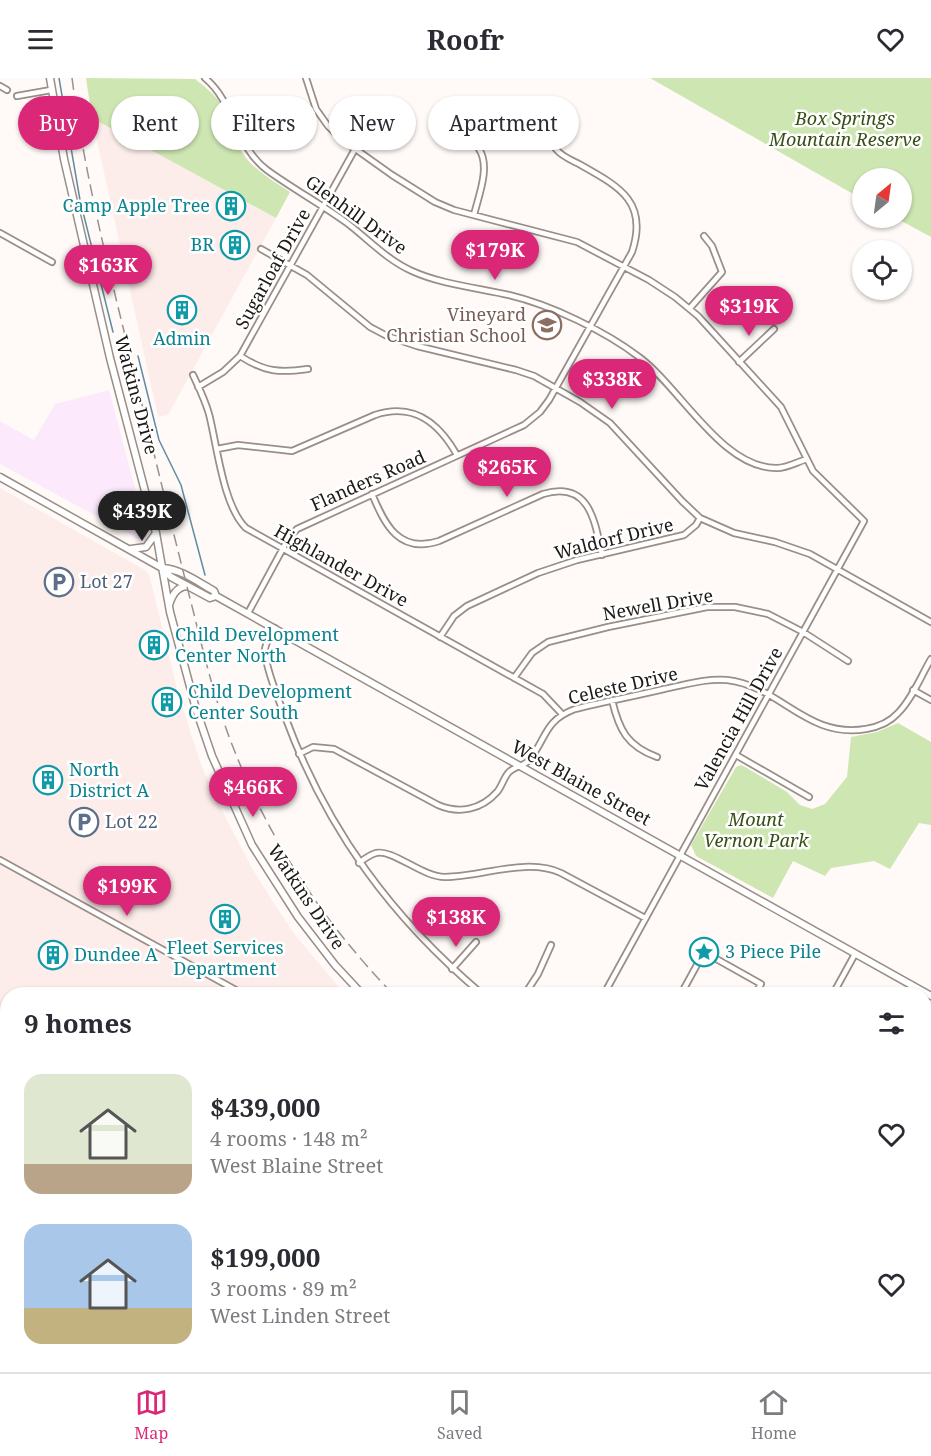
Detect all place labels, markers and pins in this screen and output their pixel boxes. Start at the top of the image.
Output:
building icon: Camp Apple Tree [215,190,247,222]
place label: Camp Apple Tree [63,193,210,217]
building icon: BR [219,229,251,261]
pin: $179K [453,230,537,281]
place label: BR [190,232,214,256]
pin: $163K [66,245,150,296]
pin: $319K [707,286,791,337]
building icon: Admin [166,294,198,326]
place label: Vineyard Christian School [386,302,526,347]
school or university icon: Vineyard Christian School [531,309,563,341]
place label: Admin [153,326,211,350]
pin: $338K [570,359,654,410]
pin: $265K [465,447,549,498]
pin: $439K [100,491,184,542]
parking icon: Lot 27 [43,566,75,598]
place label: Lot 27 [80,569,133,593]
place label: Child Development Center North [175,622,339,667]
building icon: Child Development Center North [138,629,170,661]
place label: Child Development Center South [188,679,352,724]
building icon: Child Development Center South [151,686,183,718]
place label: North District A [69,757,149,802]
building icon: North District A [32,764,64,796]
pin: $466K [211,767,295,818]
parking icon: Lot 22 [68,806,100,838]
place label: Lot 22 [105,809,158,833]
pin: $199K [85,866,169,917]
pin: $138K [414,897,498,948]
building icon: Fleet Services Department [209,903,241,935]
place label: Fleet Services Department [166,935,284,980]
place icon: 3 Piece Pile [688,936,720,968]
building icon: Dundee A [37,939,69,971]
place label: 3 Piece Pile [725,939,821,963]
place label: Dundee A [74,942,158,966]

